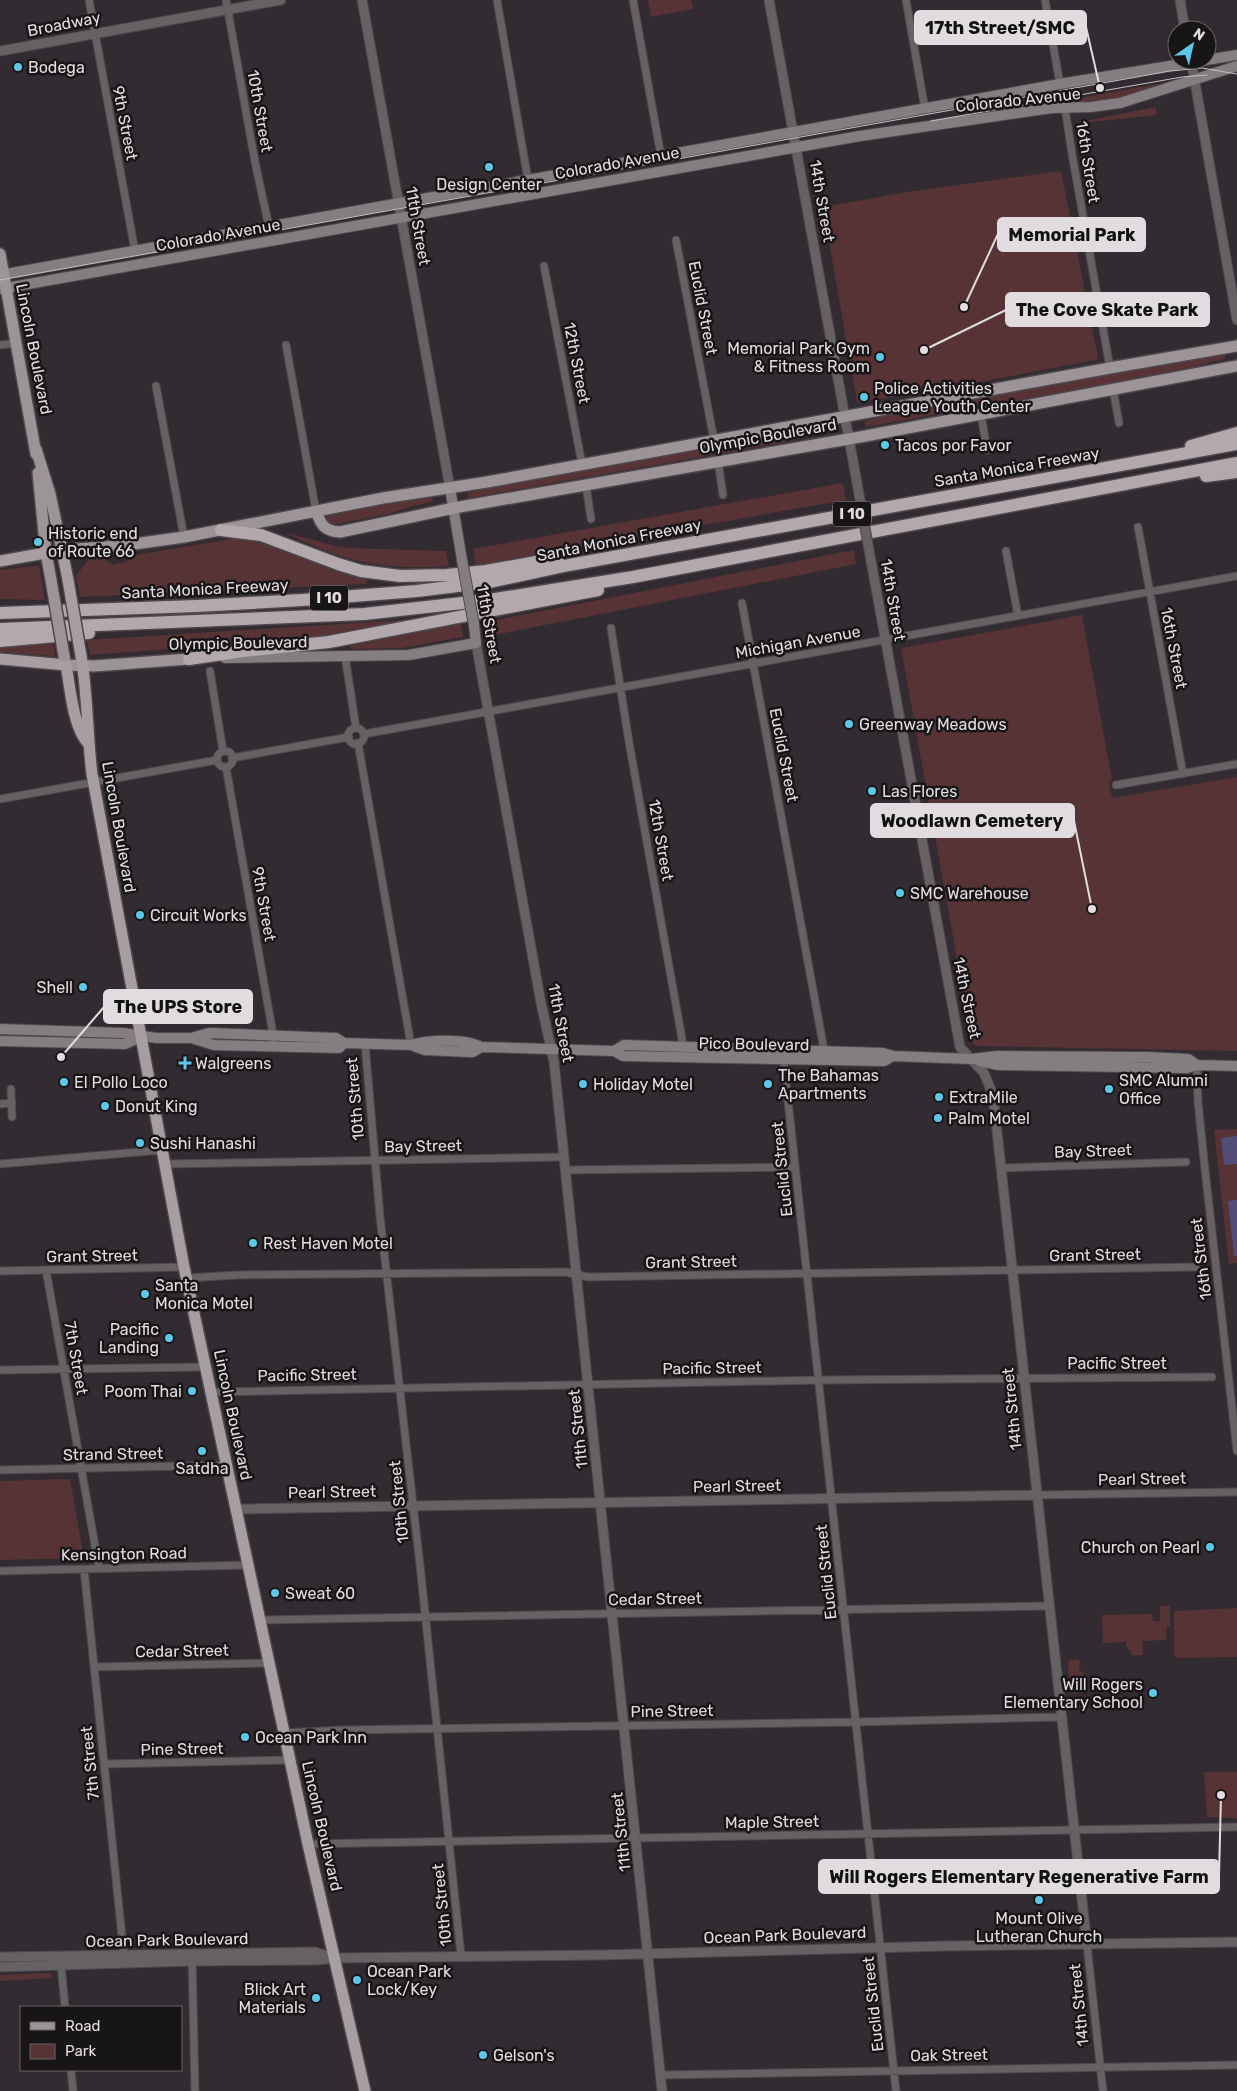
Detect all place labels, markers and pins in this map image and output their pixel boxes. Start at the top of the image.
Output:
callout: 17th Street/SMC [915,11,1086,44]
place label: Bodega [28,58,85,77]
marker: Bodega [12,61,24,73]
marker: Design Center [483,161,495,173]
place label: Design Center [436,175,542,194]
callout: Memorial Park [998,218,1145,251]
callout: The Cove Skate Park [1006,293,1209,326]
place label: Memorial Park Gym & Fitness Room [727,339,870,376]
marker: Memorial Park Gym & Fitness Room [874,351,886,363]
place label: Police Activities League Youth Center [874,379,1030,416]
marker: Police Activities League Youth Center [858,391,870,403]
place label: Tacos por Favor [895,436,1011,455]
marker: Tacos por Favor [879,439,891,451]
place label: Historic end of Route 66 [48,524,138,561]
marker: Historic end of Route 66 [32,536,44,548]
place label: Greenway Meadows [859,715,1007,734]
marker: Greenway Meadows [843,718,855,730]
place label: Las Flores [882,782,957,801]
marker: Las Flores [866,785,878,797]
callout: Woodlawn Cemetery [871,804,1074,837]
place label: SMC Warehouse [910,884,1029,903]
marker: SMC Warehouse [894,887,906,899]
place label: Circuit Works [150,906,247,925]
marker: Circuit Works [134,909,146,921]
place label: Shell [37,978,73,997]
marker: Shell [77,981,89,993]
callout: The UPS Store [104,990,252,1023]
place label: Walgreens [195,1054,271,1073]
marker: Walgreens [179,1057,191,1069]
place label: The Bahamas Apartments [778,1066,879,1103]
place label: SMC Alumni Office [1119,1071,1208,1108]
place label: El Pollo Loco [74,1073,168,1092]
place label: Holiday Motel [593,1075,693,1094]
marker: El Pollo Loco [58,1076,70,1088]
marker: Holiday Motel [577,1078,589,1090]
marker: The Bahamas Apartments [762,1078,774,1090]
marker: SMC Alumni Office [1103,1083,1115,1095]
place label: ExtraMile [949,1088,1018,1107]
marker: ExtraMile [933,1091,945,1103]
place label: Donut King [115,1097,197,1116]
marker: Donut King [99,1100,111,1112]
place label: Palm Motel [948,1109,1030,1128]
marker: Palm Motel [932,1112,944,1124]
place label: Sushi Hanashi [150,1134,256,1153]
marker: Sushi Hanashi [134,1137,146,1149]
place label: Rest Haven Motel [263,1234,393,1253]
marker: Rest Haven Motel [247,1237,259,1249]
place label: Santa Monica Motel [155,1276,253,1313]
marker: Santa Monica Motel [139,1288,151,1300]
place label: Pacific Landing [99,1320,159,1357]
marker: Pacific Landing [163,1332,175,1344]
place label: Poom Thai [104,1382,182,1401]
marker: Poom Thai [186,1385,198,1397]
marker: Satdha [196,1445,208,1457]
place label: Satdha [175,1459,229,1478]
place label: Church on Pearl [1081,1538,1200,1557]
marker: Church on Pearl [1204,1541,1216,1553]
place label: Sweat 60 [285,1584,355,1603]
marker: Sweat 60 [269,1587,281,1599]
place label: Will Rogers Elementary School [1003,1675,1143,1712]
marker: Will Rogers Elementary School [1147,1687,1159,1699]
place label: Ocean Park Inn [255,1728,367,1747]
marker: Ocean Park Inn [239,1731,251,1743]
callout: Will Rogers Elementary Regenerative Farm [819,1860,1219,1893]
marker: Mount Olive Lutheran Church [1033,1894,1045,1906]
place label: Mount Olive Lutheran Church [976,1909,1102,1946]
place label: Ocean Park Lock/Key [367,1962,452,1999]
marker: Ocean Park Lock/Key [351,1974,363,1986]
place label: Blick Art Materials [238,1980,306,2017]
marker: Blick Art Materials [310,1992,322,2004]
place label: Gelson's [493,2046,555,2065]
marker: Gelson's [477,2049,489,2061]

